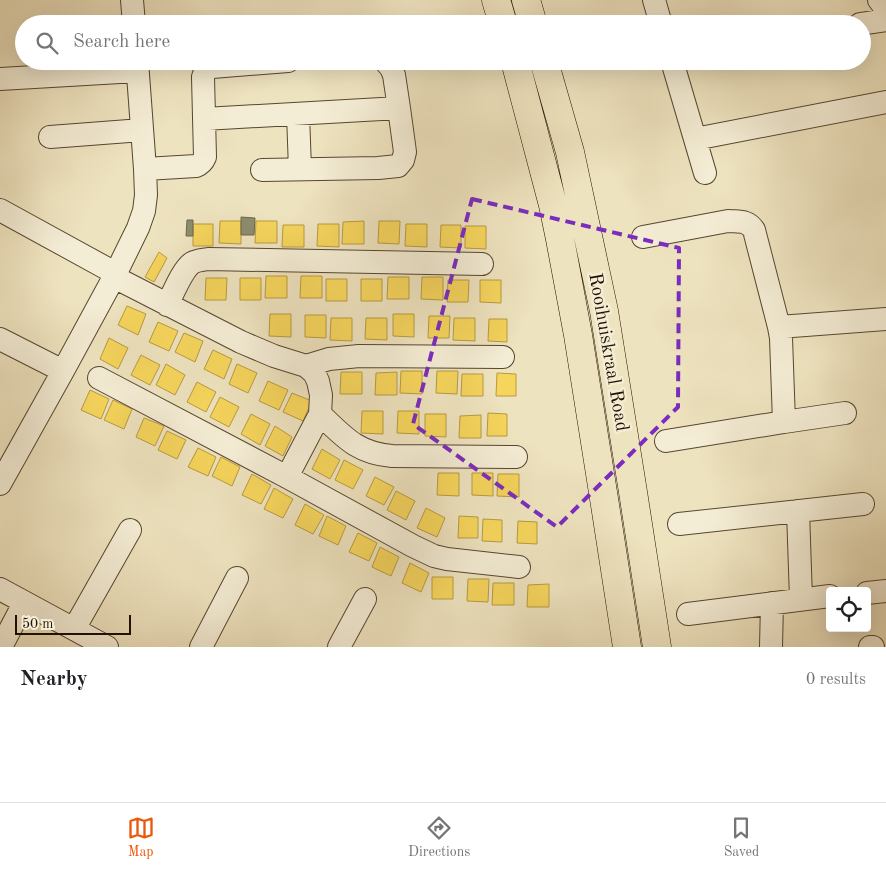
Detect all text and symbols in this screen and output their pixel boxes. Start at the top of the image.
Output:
search box [15,15,871,70]
icon: search [33,29,61,57]
text: Search here [73,33,170,52]
street label: Rooihuiskraal Road [584,272,631,433]
map controls [826,587,871,632]
button: locate [826,587,871,632]
scale bar [15,612,131,635]
text: 50 m [22,617,53,631]
text: Nearby [20,669,88,690]
text: 0 results [806,672,866,688]
tab: Map [127,814,155,861]
tab: Directions [408,814,470,861]
tab: Saved [724,814,759,861]

